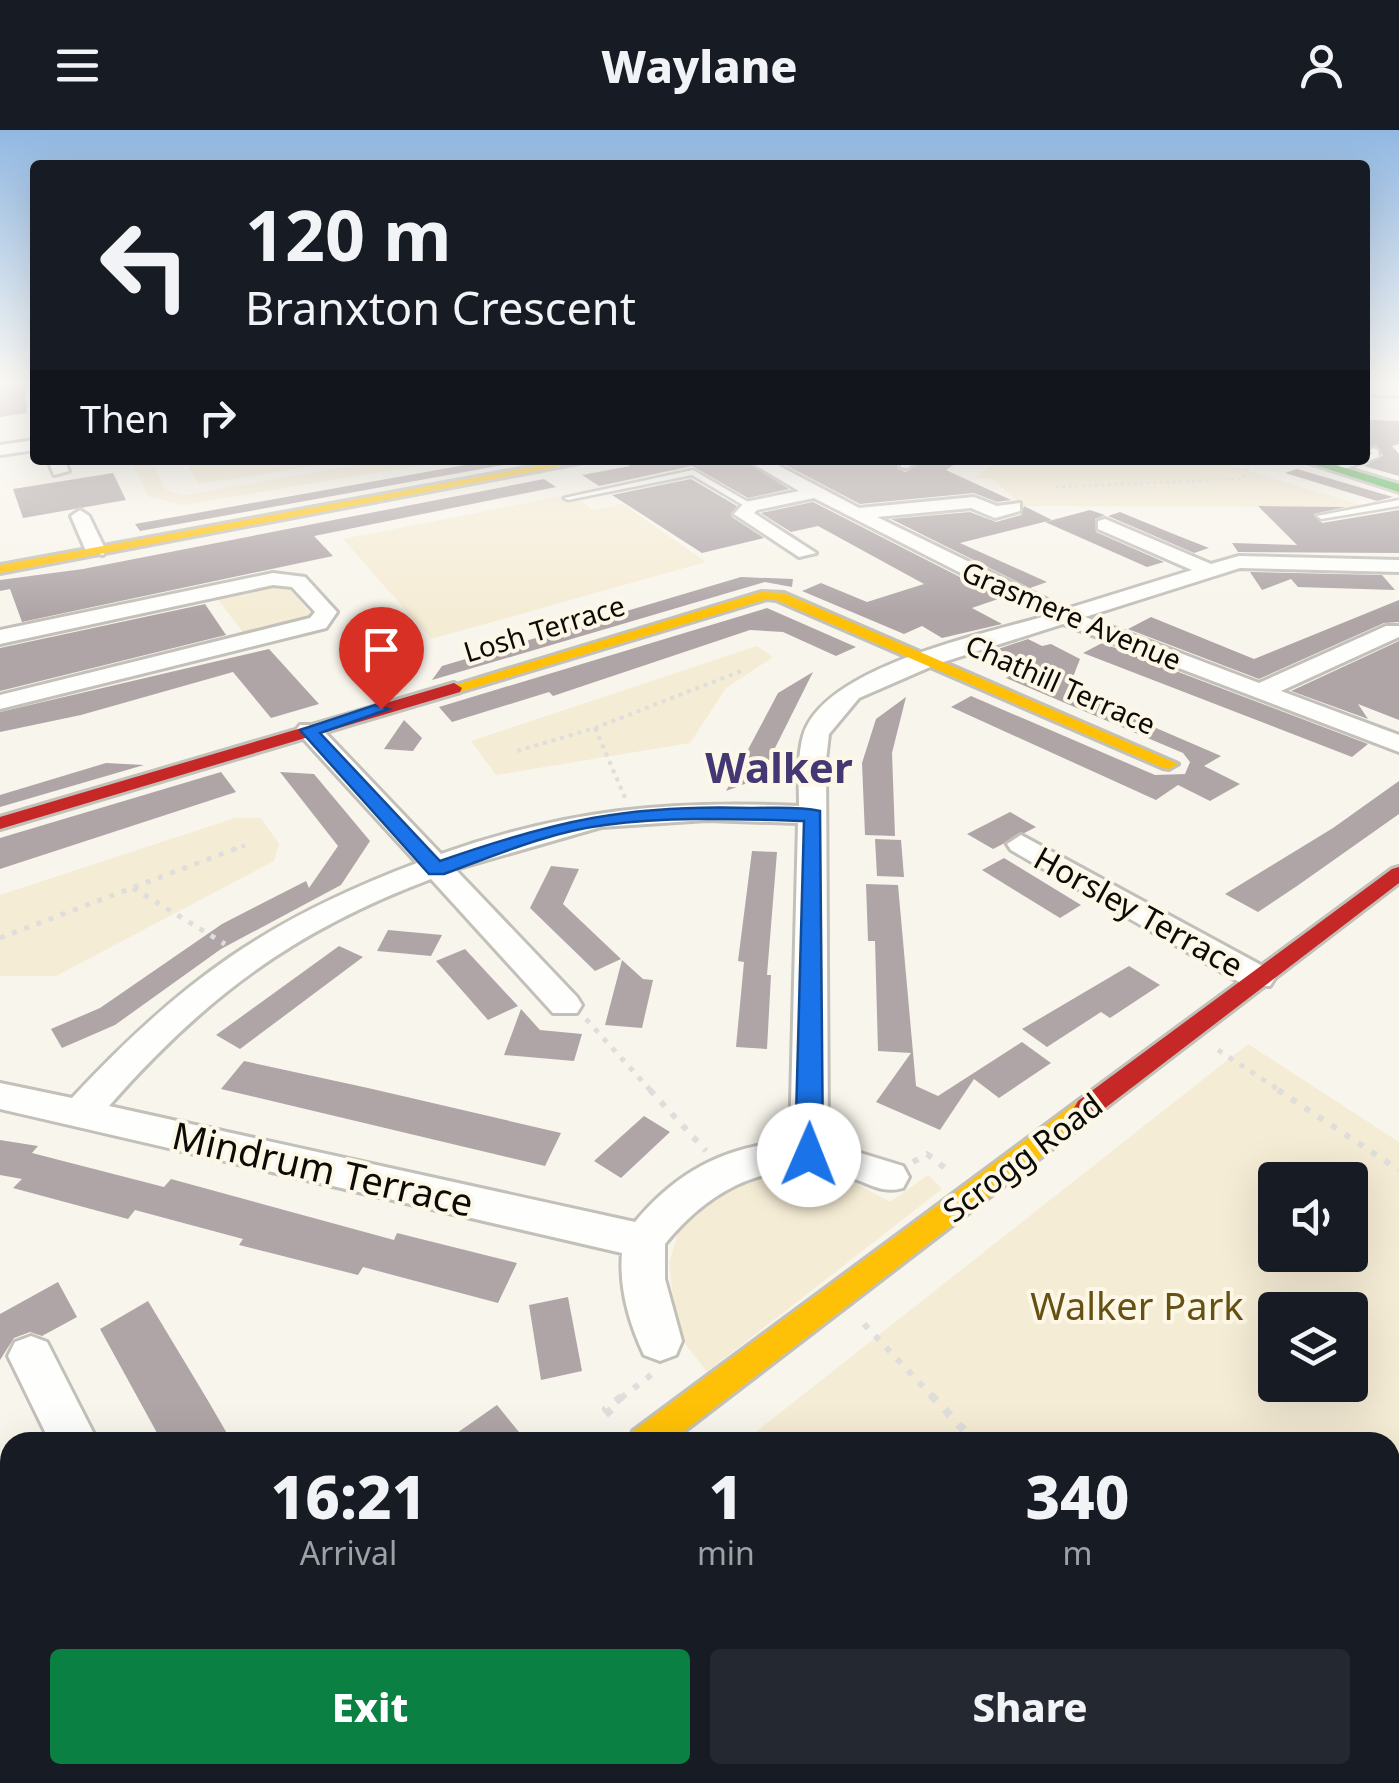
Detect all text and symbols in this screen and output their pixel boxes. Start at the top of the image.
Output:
text: Waylane [601,35,798,96]
icon: menu [50,38,105,93]
icon: person [1294,38,1349,93]
text: 120 m [245,186,452,282]
icon: left [80,200,210,330]
text: Branxton Crescent [245,277,636,338]
icon: right [190,390,245,445]
text: Then [80,392,170,444]
street label: Grasmere Avenue [956,552,1188,678]
street label: Losh Terrace [459,585,629,671]
pin [339,607,424,710]
icon: arrive [354,622,409,677]
street label: Chathill Terrace [960,625,1162,743]
district label: Walker [705,738,853,795]
street label: Horsley Terrace [1027,836,1251,986]
street label: Scrogg Road [933,1083,1111,1231]
position arrow [757,1103,861,1207]
street label: Mindrum Terrace [167,1108,479,1228]
map controls [1258,1162,1368,1402]
button: sound [1258,1162,1368,1272]
park label: Walker Park [1030,1279,1244,1331]
button: layers [1258,1292,1368,1402]
text: 16:21 [271,1455,426,1537]
text: 1 [709,1455,743,1537]
text: 340 [1025,1455,1129,1537]
text: Arrival [300,1531,397,1574]
text: min [697,1531,755,1574]
text: m [1062,1531,1092,1574]
button: Exit [50,1649,690,1764]
button: Share [710,1649,1350,1764]

